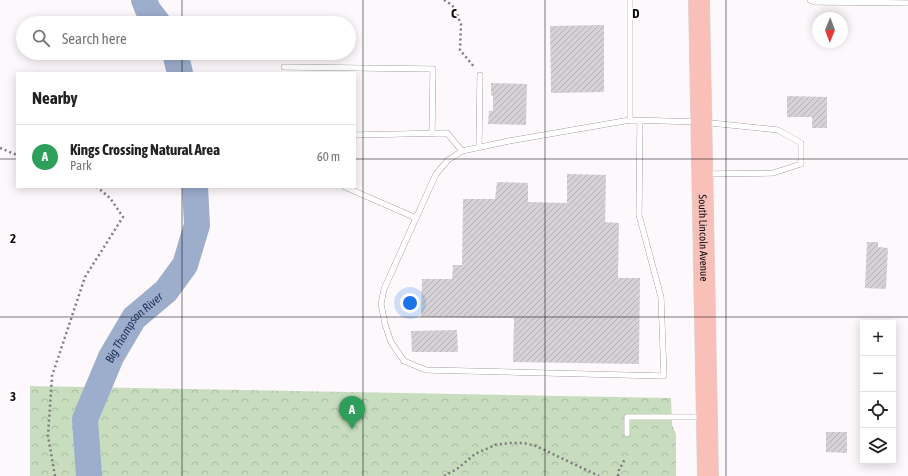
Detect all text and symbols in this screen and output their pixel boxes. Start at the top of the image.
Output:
text: C [451,6,457,21]
text: D [632,6,640,21]
north arrow [812,12,848,48]
search box [16,16,356,60]
icon: search [30,27,52,49]
text: Search here [62,30,127,47]
text: Nearby [32,88,78,108]
text: Kings Crossing Natural Area [70,141,220,158]
text: A [42,149,48,164]
text: 60 m [317,149,340,164]
text: Park [70,158,92,173]
street label: South Lincoln Avenue [697,194,710,281]
text: 2 [10,231,16,246]
water label: Big Thompson River [102,289,166,365]
your location [400,293,420,313]
map controls [860,320,896,464]
button: + [860,320,896,356]
button: − [860,356,896,392]
text: 3 [10,389,16,404]
button: locate [860,392,896,428]
pin: A [339,396,365,429]
button: layers [860,428,896,464]

